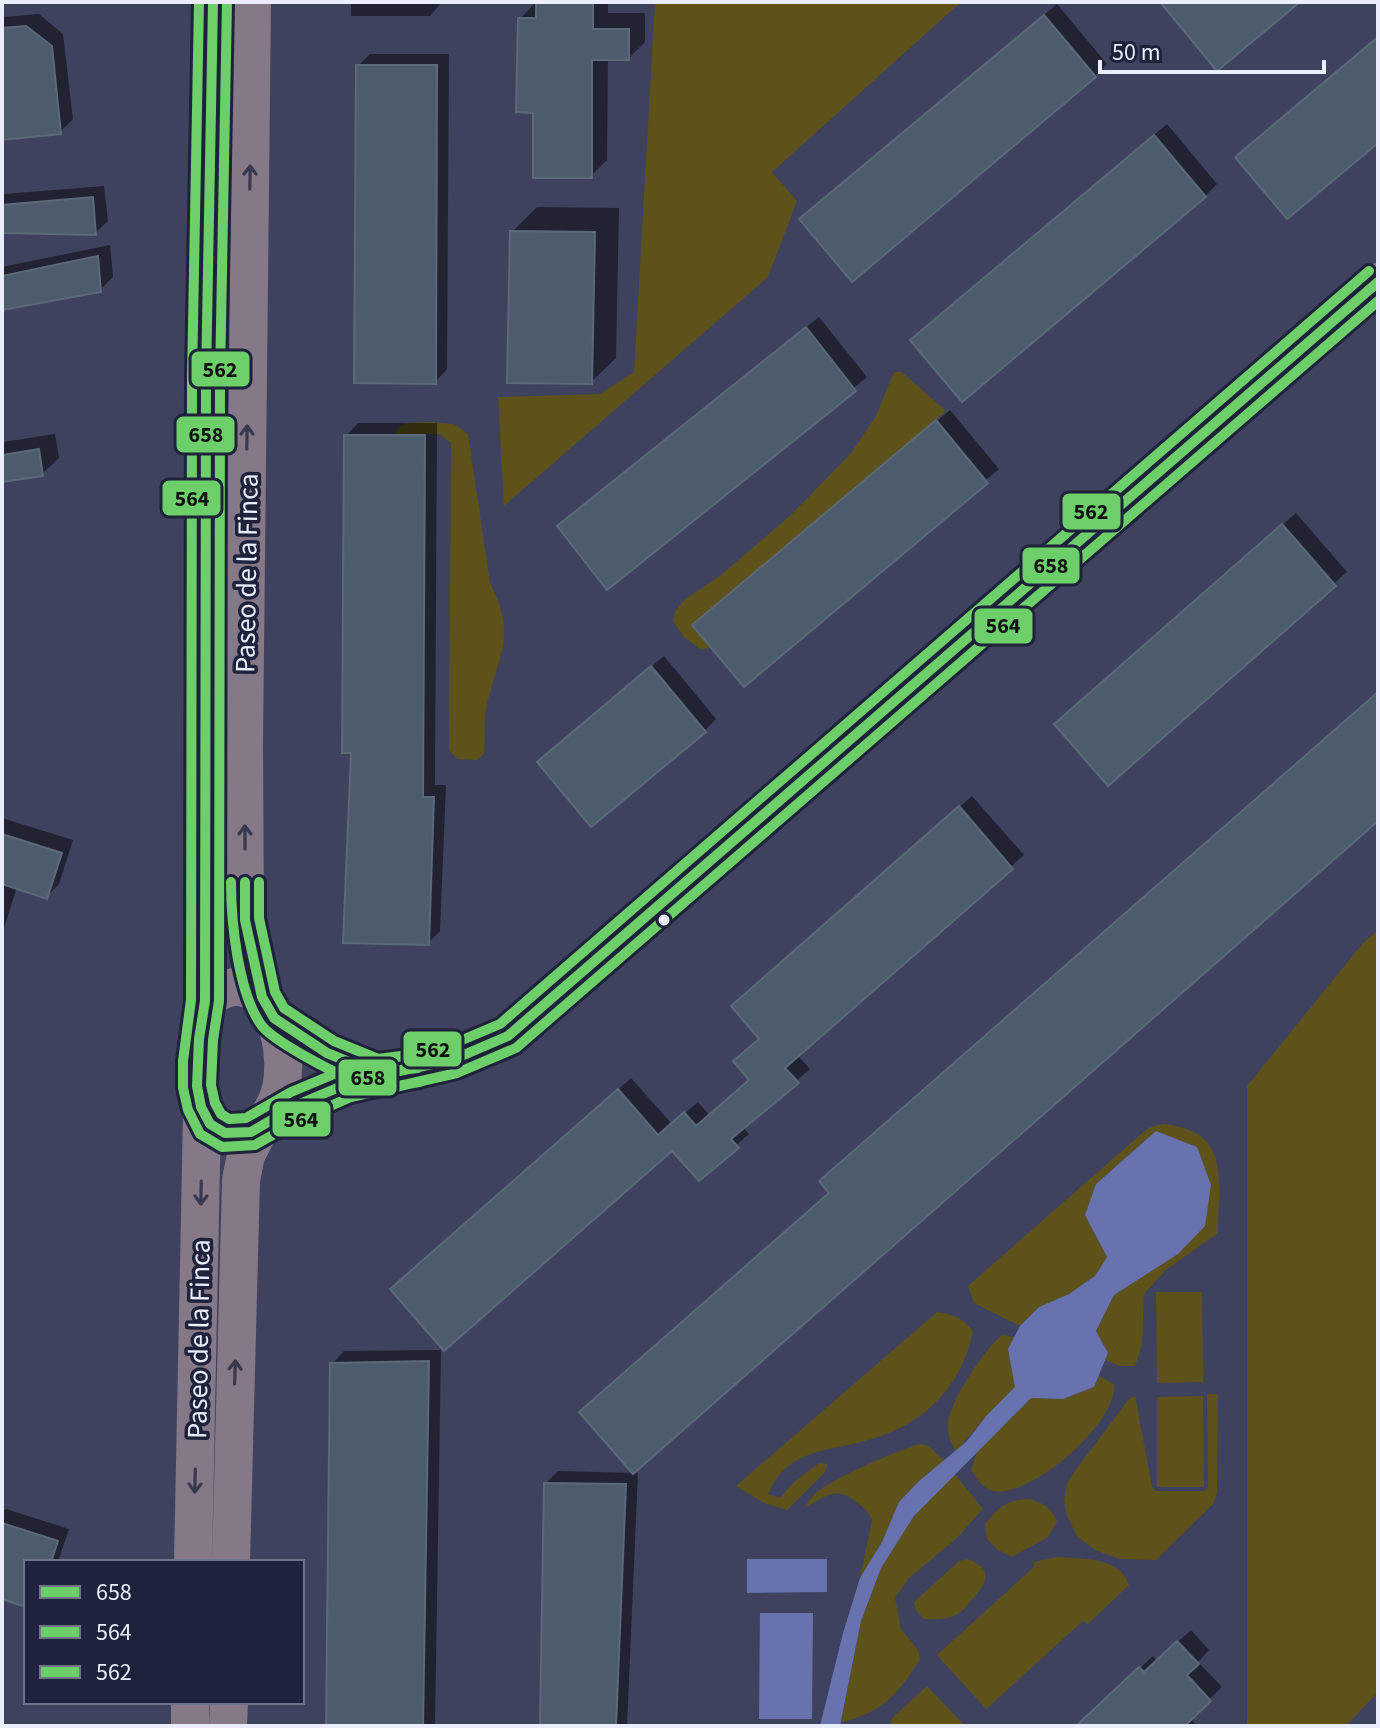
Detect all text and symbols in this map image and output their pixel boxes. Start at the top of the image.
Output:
scale bar [1100,24,1324,74]
text: 50 m [1112,35,1161,70]
one-way arrow [242,164,258,191]
line badge: 562 [190,350,251,388]
text: 562 [203,354,237,386]
line badge: 658 [175,415,236,454]
text: 658 [189,419,223,451]
one-way arrow [239,424,255,451]
street label: Paseo de la Finca [225,473,269,673]
line badge: 564 [161,479,222,517]
text: 564 [175,483,210,515]
line badge: 562 [1061,492,1122,531]
text: 562 [1074,496,1108,528]
line badge: 658 [1021,546,1081,585]
text: 658 [1034,550,1068,582]
line badge: 564 [973,607,1034,645]
text: 564 [986,610,1021,642]
one-way arrow [237,824,252,851]
unlabelled marker [656,912,672,928]
line badge: 562 [402,1030,463,1068]
text: 562 [416,1034,450,1066]
line badge: 658 [337,1058,398,1097]
text: 658 [351,1062,385,1094]
line badge: 564 [271,1100,332,1138]
text: 564 [284,1104,319,1136]
one-way arrow [193,1179,208,1206]
street label: Paseo de la Finca [177,1239,221,1439]
one-way arrow [228,1359,243,1386]
one-way arrow [187,1467,203,1494]
legend [24,1560,304,1704]
text: 658 [96,1575,132,1610]
text: 564 [96,1615,132,1650]
text: 562 [96,1655,132,1690]

